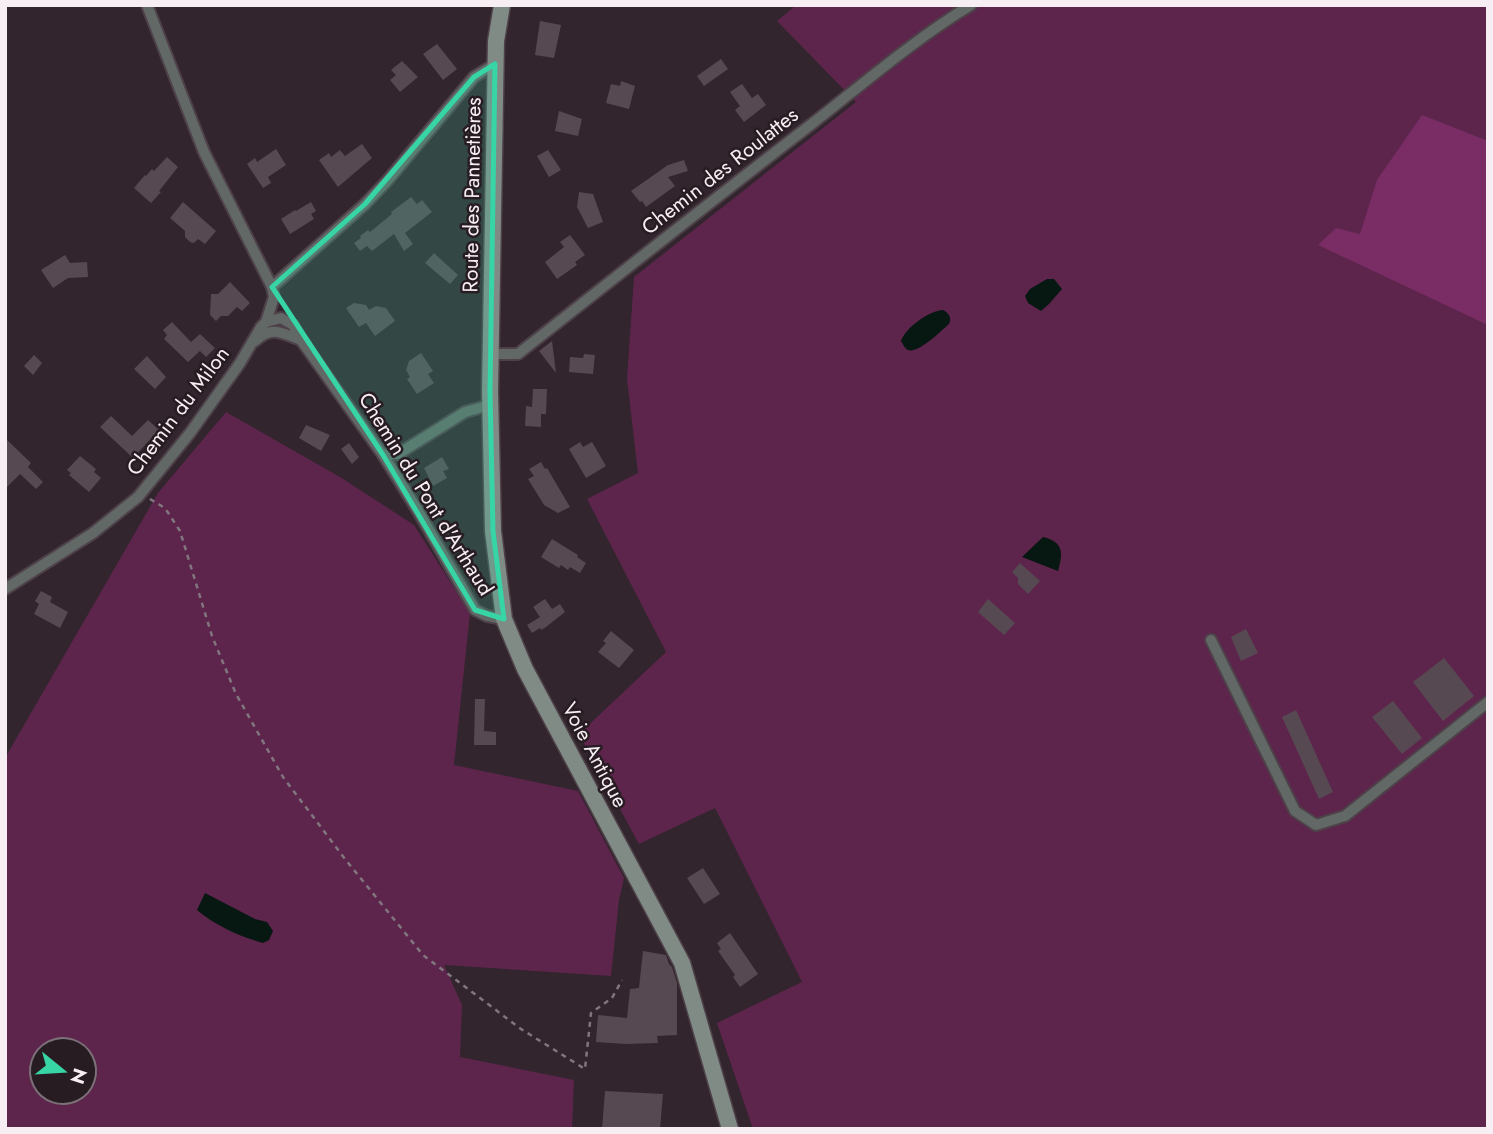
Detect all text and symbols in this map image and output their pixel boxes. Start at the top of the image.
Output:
street label: Route des Pannetières [455,97,489,293]
street label: Chemin des Roulattes [635,100,805,242]
street label: Chemin du Milon [120,340,236,482]
street label: Chemin du Pont d'Arthaud [351,387,501,601]
street label: Voie Antique [555,697,635,813]
north arrow [28,1036,98,1106]
text: N [64,1065,94,1087]

